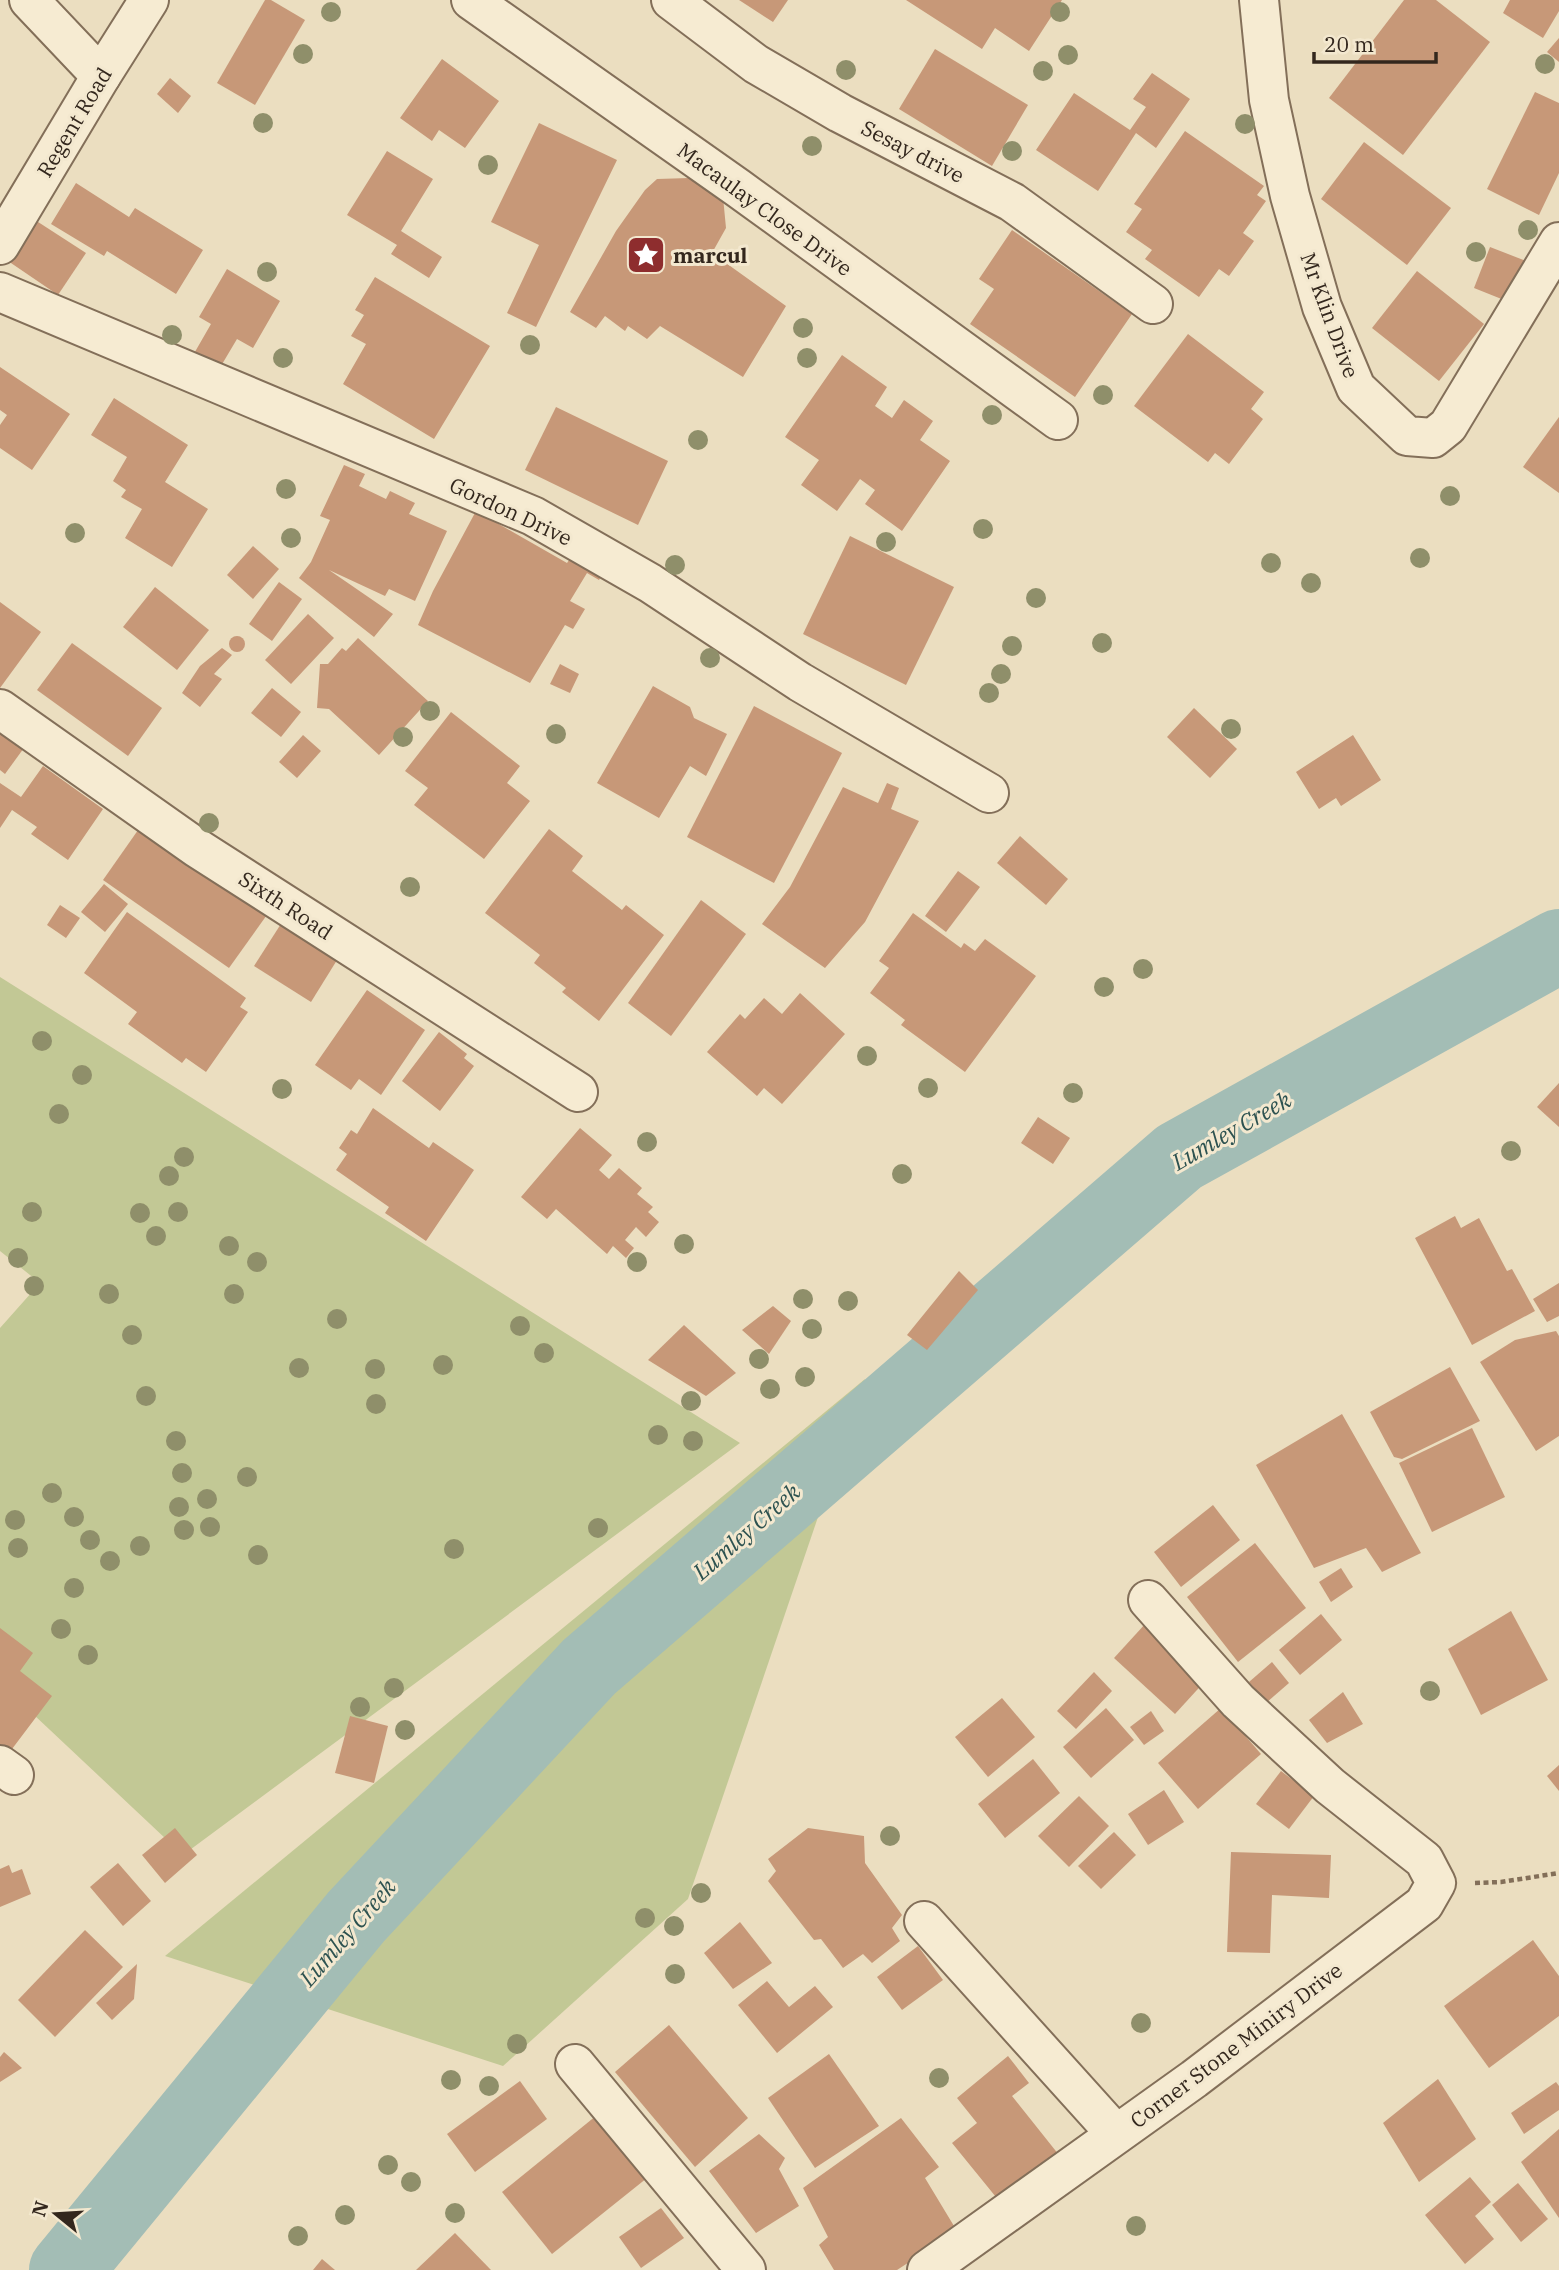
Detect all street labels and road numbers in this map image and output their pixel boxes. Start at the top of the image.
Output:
street label: Regent Road [30,62,118,182]
street label: Sesay drive [857,113,969,189]
street label: Macaulay Close Drive [672,136,858,282]
street label: Mr Klin Drive [1294,248,1366,382]
street label: Gordon Drive [445,470,577,552]
street label: Sixth Road [234,864,338,946]
street label: Corner Stone Miniry Drive [1124,1956,1348,2134]

